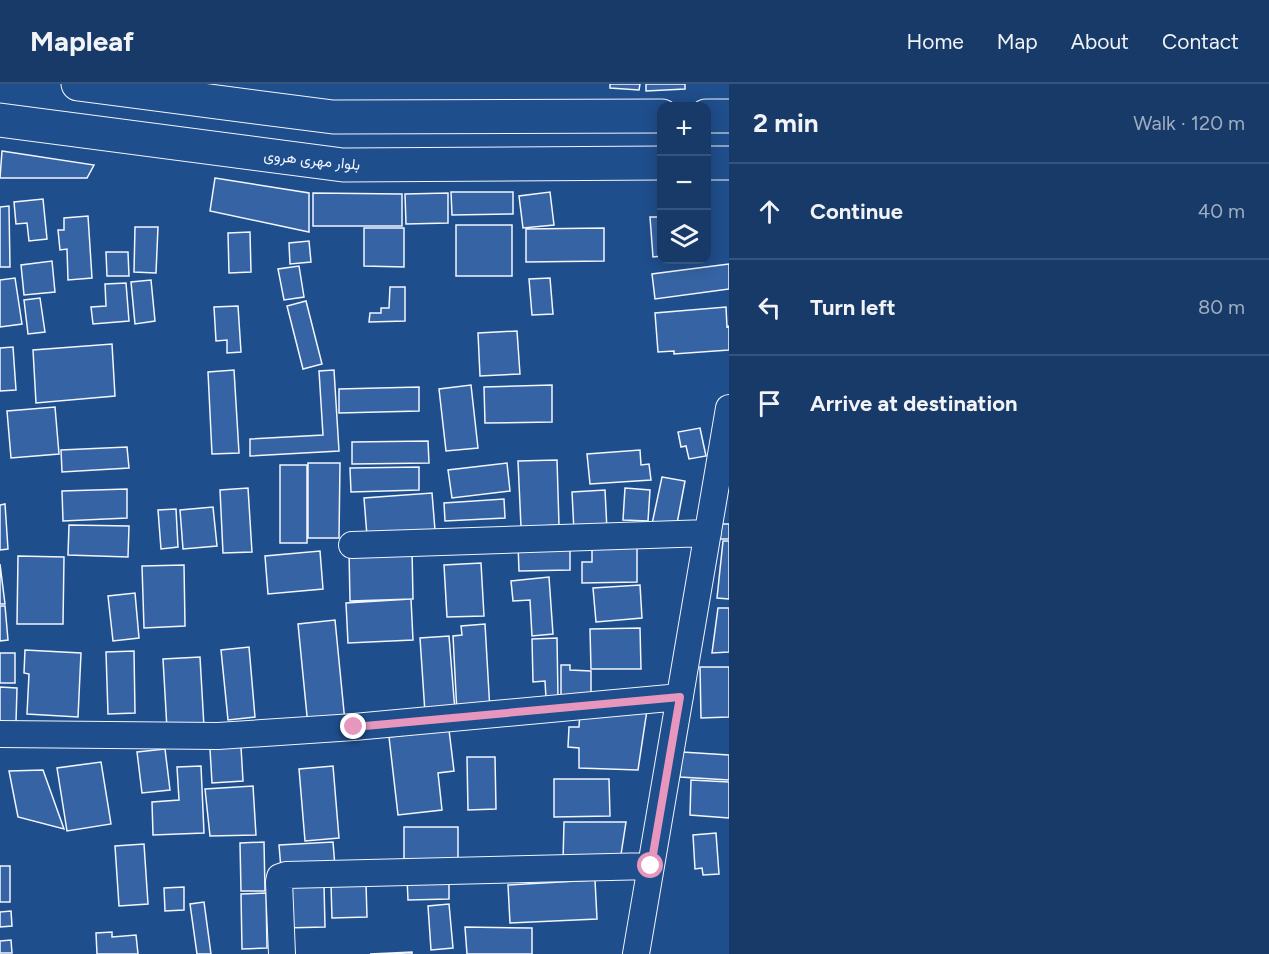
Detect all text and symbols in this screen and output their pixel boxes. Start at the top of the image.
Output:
text: Mapleaf [30,24,134,58]
text: Home [907,29,964,54]
text: Map [997,29,1038,54]
text: About [1071,29,1129,54]
text: Contact [1162,29,1239,54]
map controls [657,102,711,264]
button: + [657,102,711,156]
text: 2 min [753,107,819,139]
text: Walk · 120 m [1133,111,1245,135]
street label: بلوار مهری هروی [263,146,361,175]
button: − [657,156,711,210]
icon: ahead [753,195,786,228]
text: Continue [810,198,903,225]
text: 40 m [1198,199,1245,223]
button: layers [657,210,711,264]
icon: left [753,291,786,324]
text: Turn left [810,294,896,321]
text: 80 m [1198,295,1245,319]
icon: arrive [753,387,786,420]
text: Arrive at destination [810,390,1018,417]
route end [340,713,366,739]
route start [637,852,663,878]

